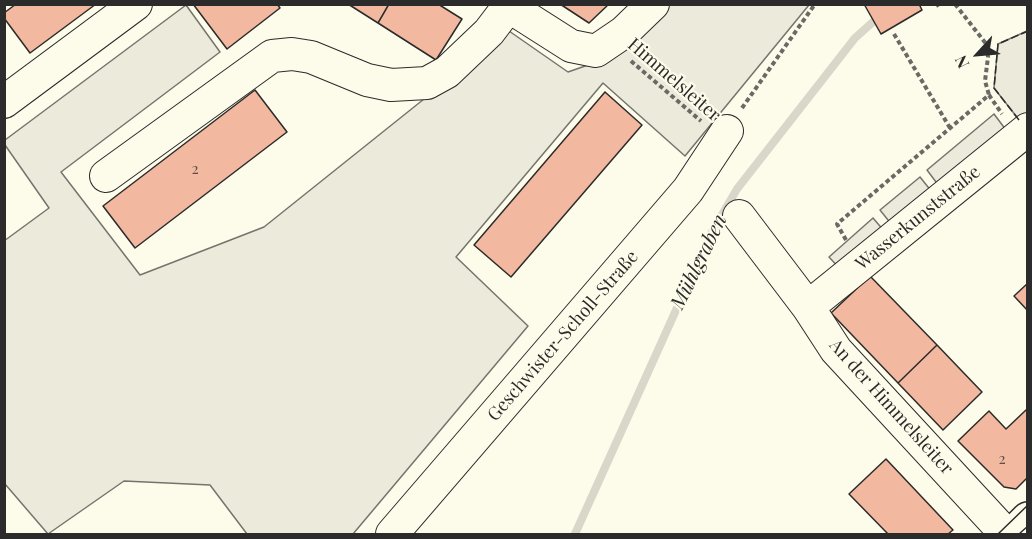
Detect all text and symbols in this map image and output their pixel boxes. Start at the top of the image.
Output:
north arrow [948,24,1008,84]
street label: Himmelsleiter [623,34,725,126]
text: N [949,52,973,72]
house number: 2 [191,160,199,178]
street label: Wasserkunststraße [851,161,985,275]
water label: Mühlgraben [666,211,732,313]
street label: Geschwister-Scholl-Straße [483,246,643,426]
street label: An der Himmelsleiter [825,335,957,479]
house number: 2 [998,450,1006,468]

